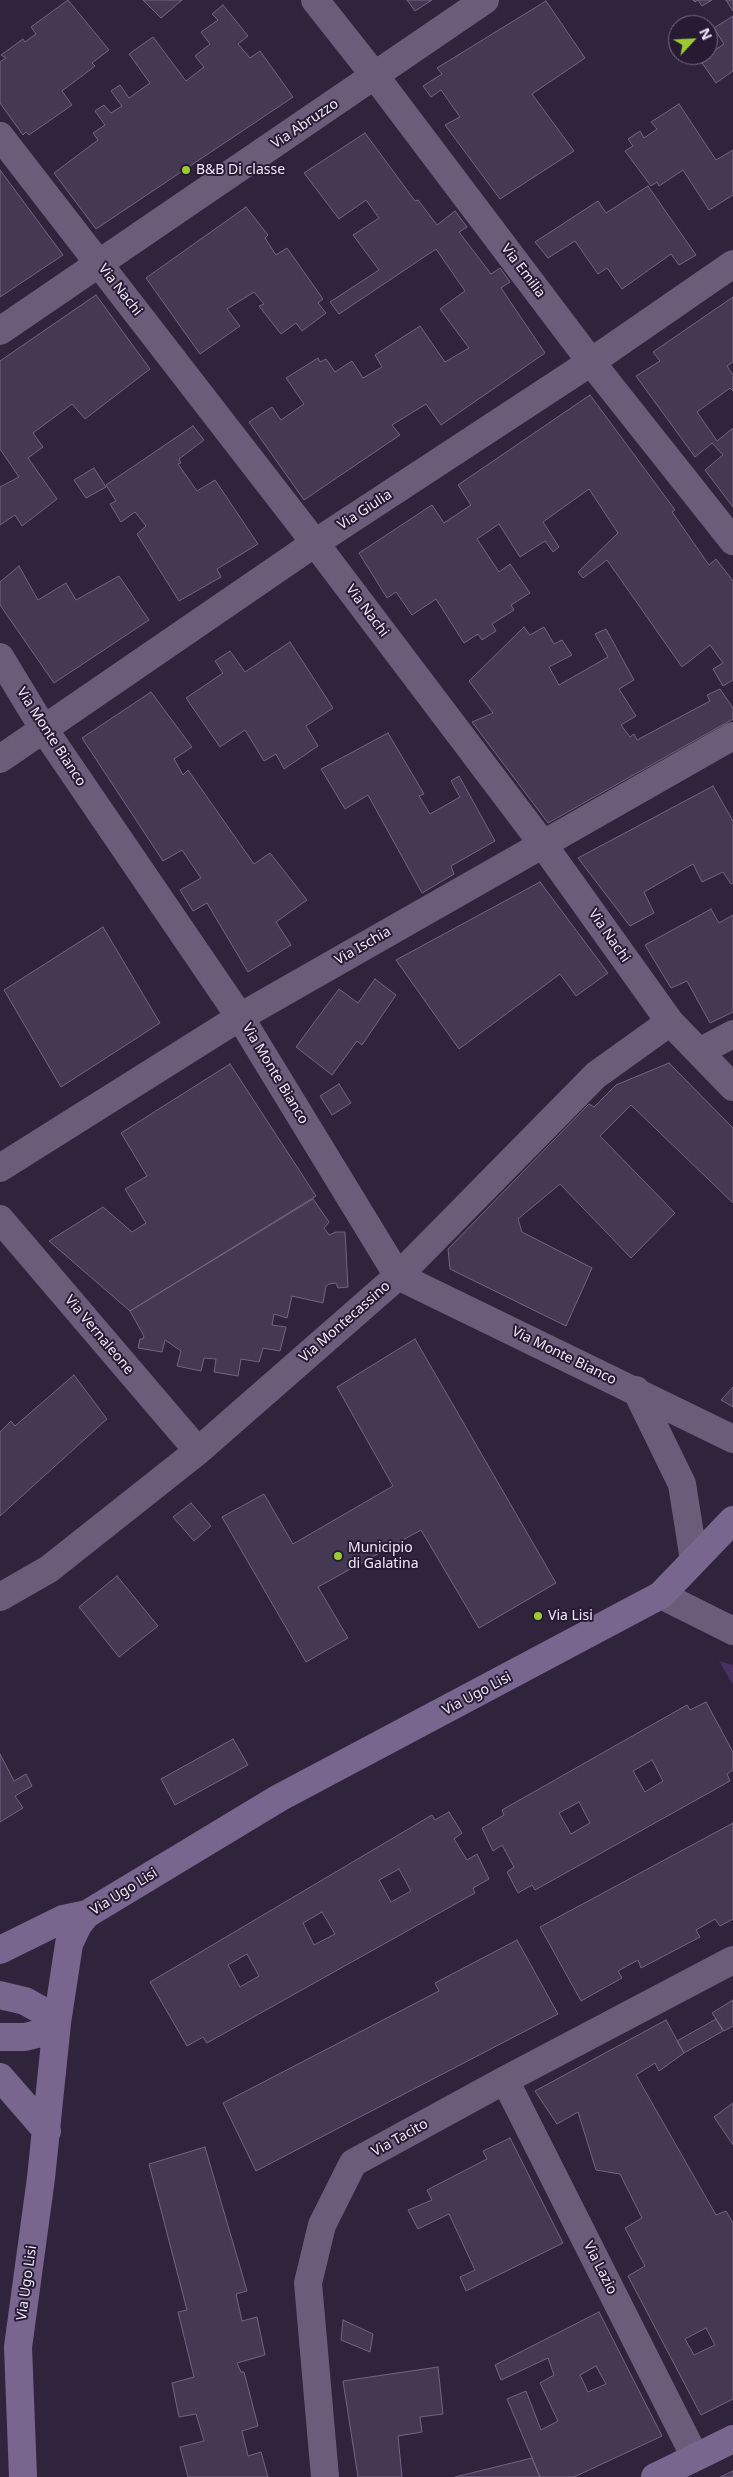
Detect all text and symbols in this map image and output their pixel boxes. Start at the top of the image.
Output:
north arrow [668,15,718,65]
text: N [695,25,717,43]
street label: Via Abruzzo [268,95,342,153]
place label: B&B Di classe [196,162,285,178]
marker: B&B Di classe [180,164,192,176]
street label: Via Emilia [497,241,549,301]
street label: Via Nachi [95,261,145,319]
street label: Via Giulia [335,486,395,534]
street label: Via Nachi [342,582,392,640]
street label: Via Monte Bianco [13,684,89,790]
street label: Via Nachi [585,906,633,966]
street label: Via Ischia [332,923,394,969]
street label: Via Monte Bianco [238,1021,312,1127]
street label: Via Montecassino [296,1278,394,1366]
street label: Via Vernaleone [61,1292,137,1378]
street label: Via Monte Bianco [509,1323,619,1389]
place label: Municipio di Galatina [348,1540,419,1572]
marker: Municipio di Galatina [332,1550,344,1562]
place label: Via Lisi [548,1608,593,1624]
marker: Via Lisi [532,1610,544,1622]
street label: Via Ugo Lisi [440,1669,514,1719]
street label: Via Ugo Lisi [87,1865,161,1919]
street label: Via Tacito [369,2116,431,2160]
street label: Via Lazio [579,2239,621,2297]
street label: Via Ugo Lisi [13,2244,41,2322]

